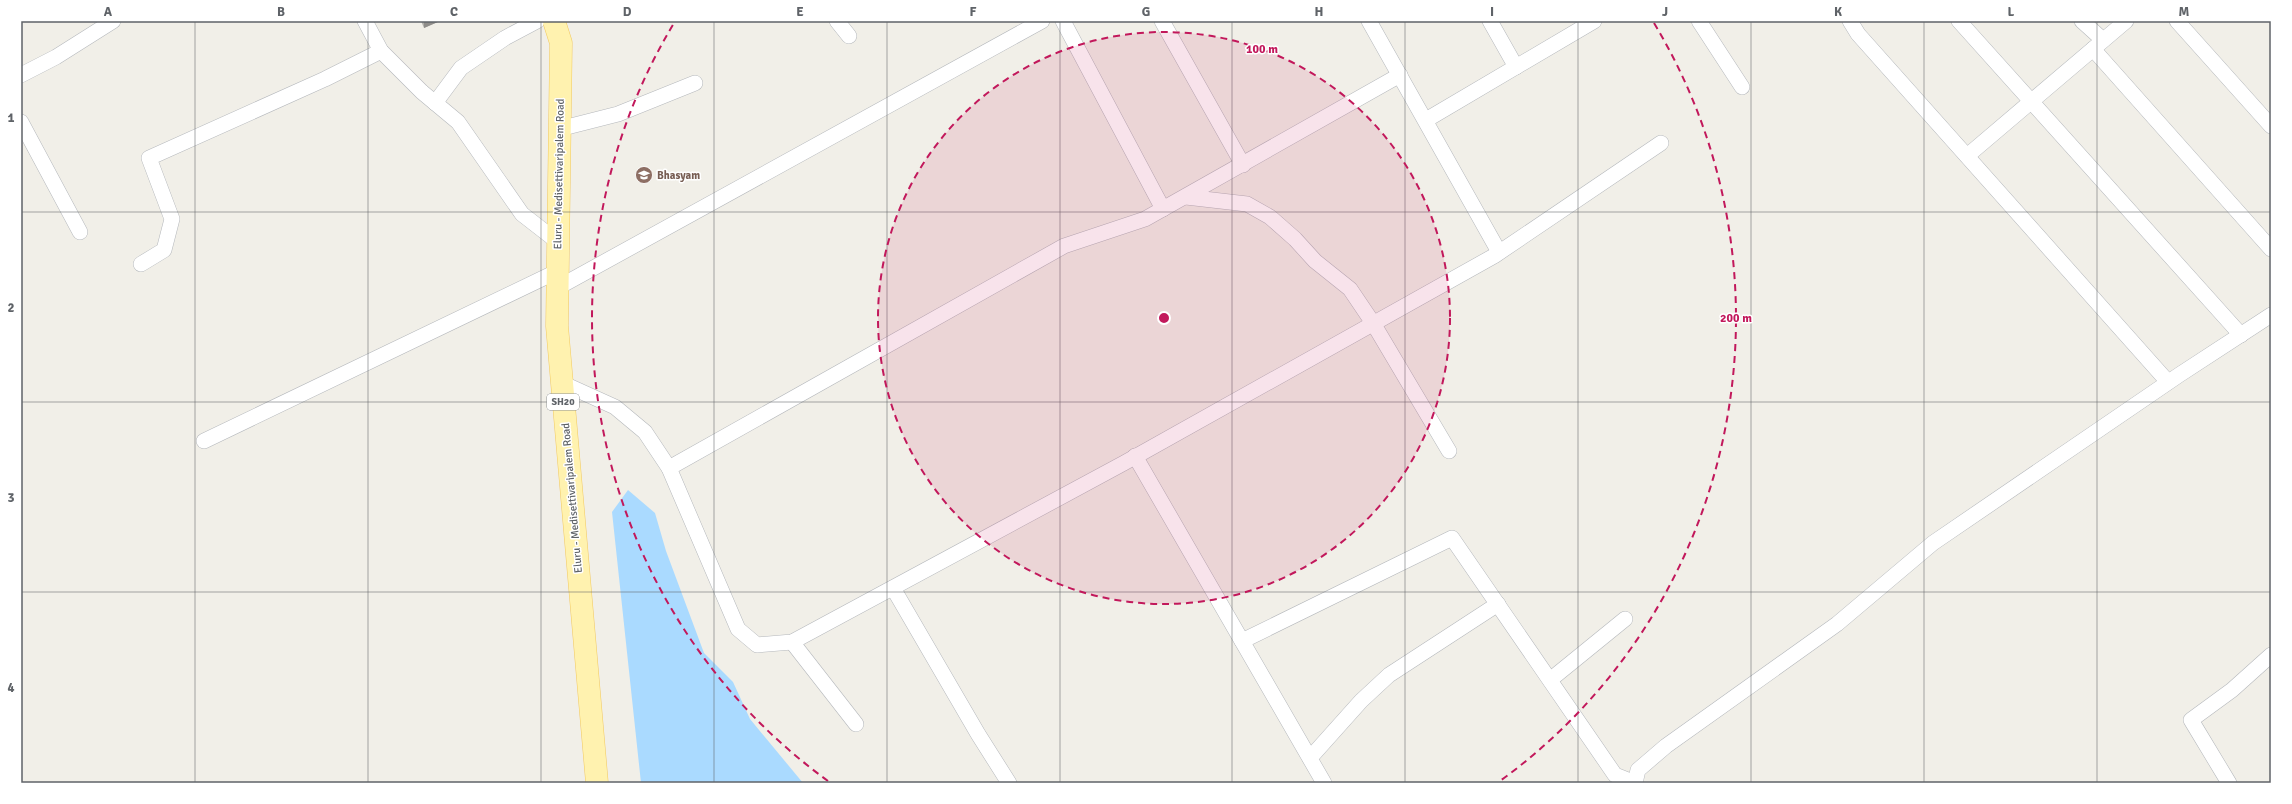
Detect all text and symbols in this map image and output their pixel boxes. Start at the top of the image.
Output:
text: A [104,4,113,20]
text: B [277,4,285,20]
text: C [450,4,458,20]
text: D [623,4,632,20]
text: E [796,4,804,20]
text: F [970,4,977,20]
text: G [1142,4,1150,20]
text: H [1315,4,1323,20]
text: I [1490,4,1494,20]
text: J [1662,4,1668,20]
text: K [1834,4,1842,20]
text: L [2008,4,2015,20]
text: M [2179,4,2190,20]
text: 100 m [1246,42,1278,57]
street label: Eluru - Medisettivaripalem Road [551,98,567,250]
text: 1 [7,110,15,126]
school or university icon: Bhasyam [634,165,654,185]
place label: Bhasyam [657,169,700,182]
text: 2 [7,300,15,316]
centre of rings [1157,311,1171,325]
text: 200 m [1720,311,1752,326]
road number: SH20 [547,394,579,410]
street label: Eluru - Medisettivaripalem Road [559,422,585,574]
text: 3 [7,490,15,506]
text: 4 [7,680,15,696]

